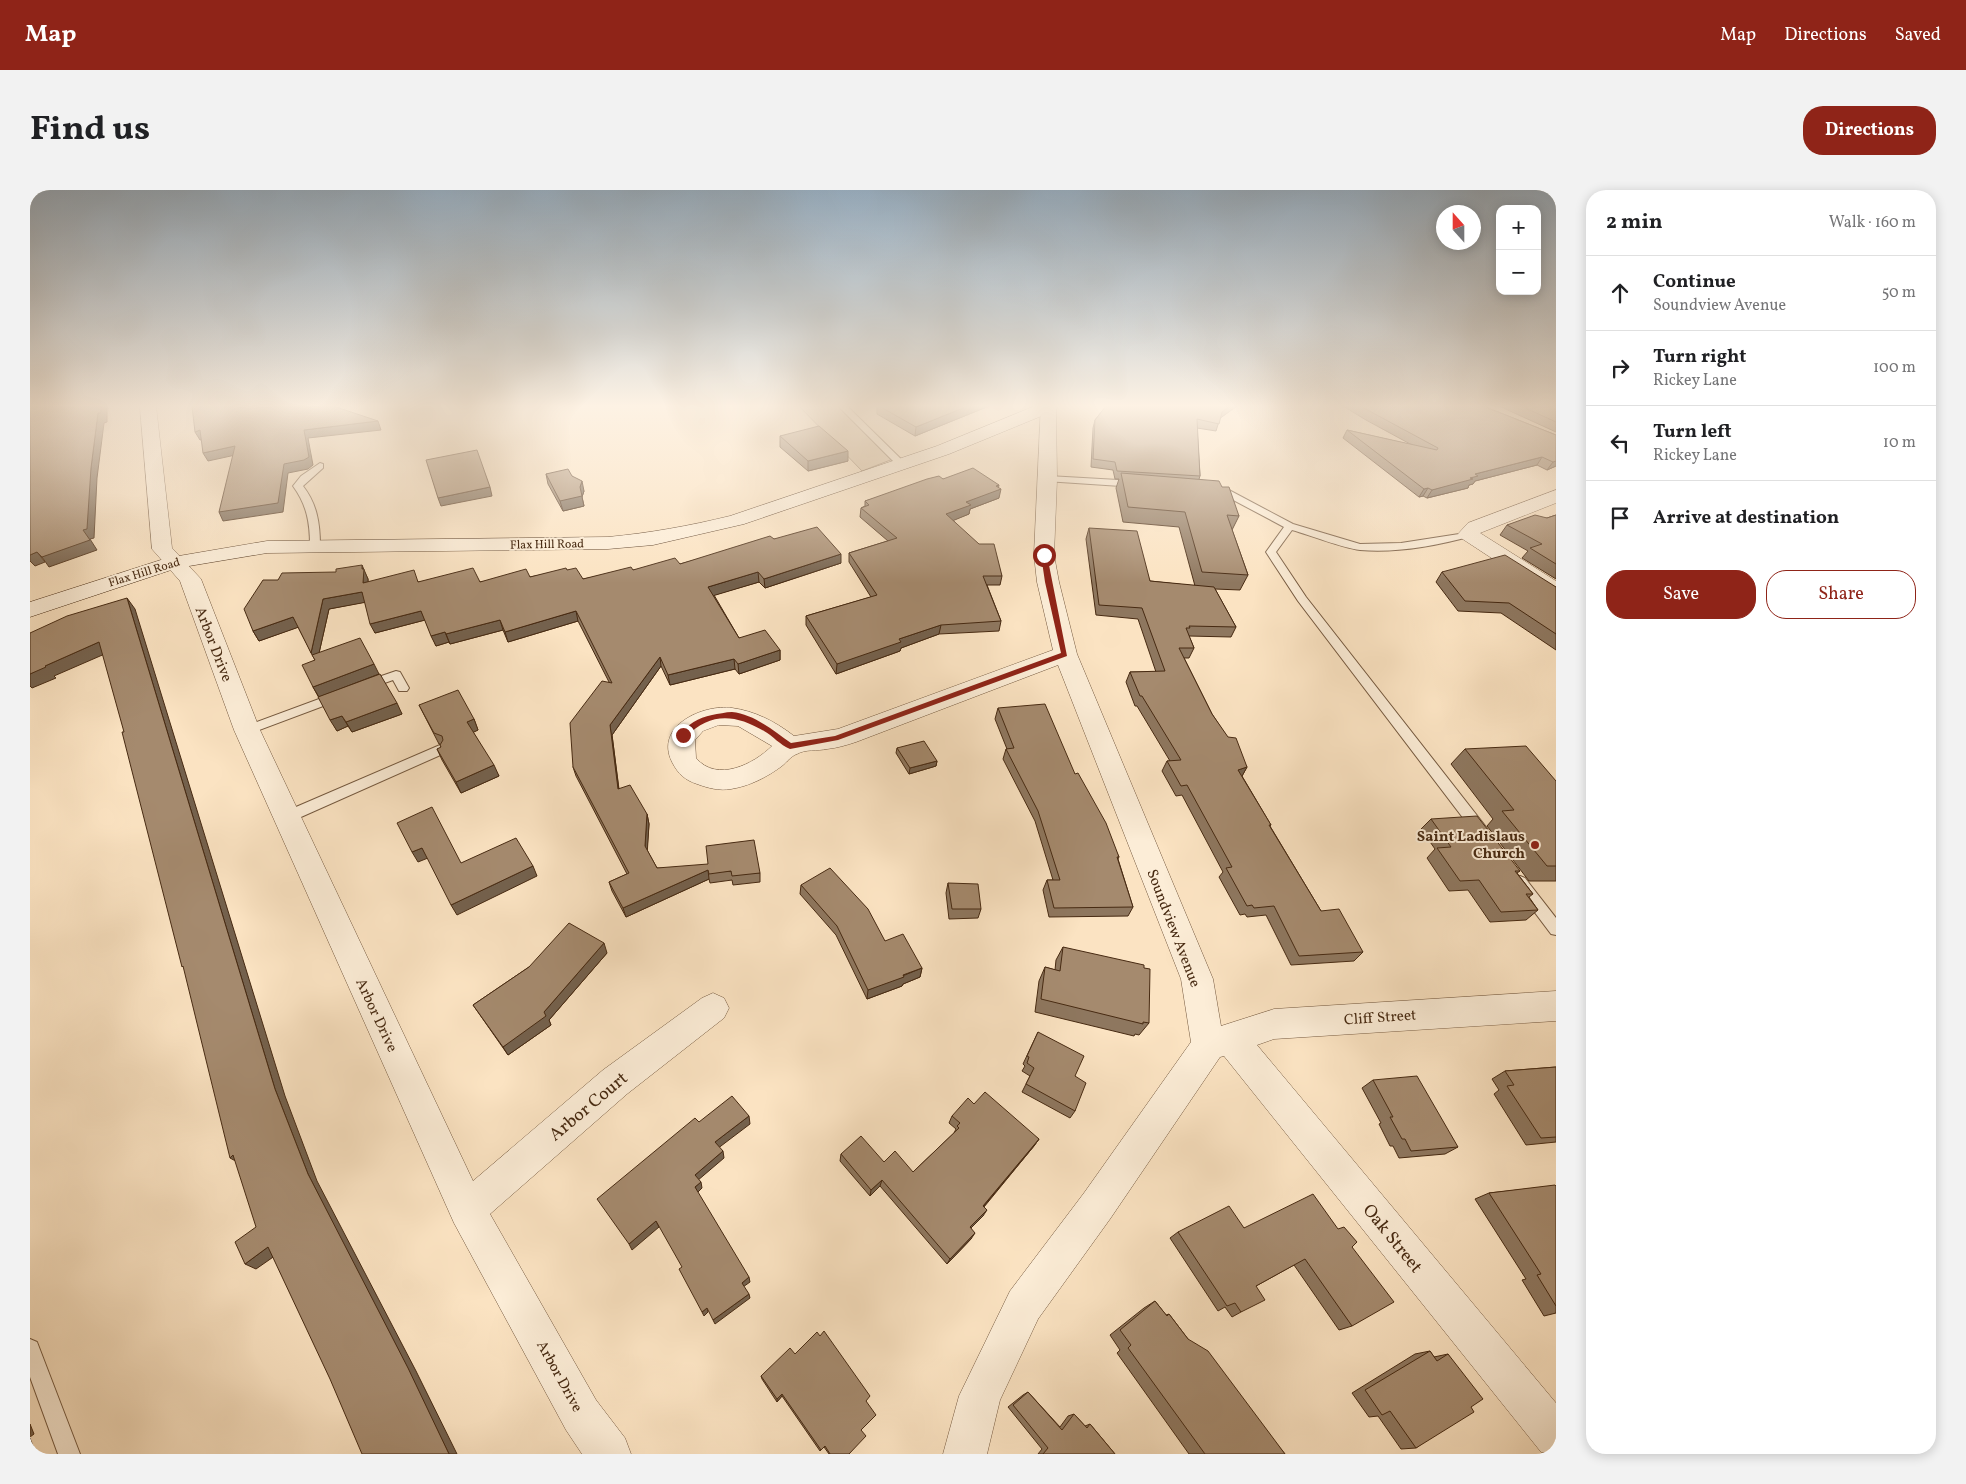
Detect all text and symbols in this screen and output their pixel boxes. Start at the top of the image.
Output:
text: Map [25,18,76,52]
text: Map [1720,23,1756,48]
text: Directions [1784,23,1867,48]
text: Saved [1895,23,1941,48]
text: Find us [30,106,150,154]
button: Directions [1803,106,1936,155]
north arrow [1436,205,1481,250]
map controls [1496,205,1541,295]
button: + [1496,205,1541,250]
text: 2 min [1606,208,1663,237]
text: Walk · 160 m [1829,212,1916,234]
button: − [1496,250,1541,295]
text: Continue [1653,269,1736,295]
icon: ahead [1606,279,1634,307]
text: 50 m [1882,282,1916,304]
text: Soundview Avenue [1653,295,1786,317]
text: Turn right [1653,344,1746,370]
icon: right [1606,354,1634,382]
text: 100 m [1873,357,1916,379]
text: Rickey Lane [1653,370,1737,392]
text: Turn left [1653,419,1732,445]
icon: left [1606,429,1634,457]
text: 10 m [1883,432,1916,454]
text: Rickey Lane [1653,445,1737,467]
icon: arrive [1606,504,1634,532]
text: Arrive at destination [1653,505,1839,531]
street label: Flax Hill Road [510,536,584,554]
route start [1033,544,1056,567]
street label: Flax Hill Road [106,554,182,591]
button: Save [1606,570,1756,619]
button: Share [1766,570,1916,619]
street label: Arbor Drive [189,604,237,685]
route end [672,724,695,747]
place label: Saint Ladislaus Church [1417,827,1525,865]
marker: Saint Ladislaus Church [1529,839,1541,851]
street label: Soundview Avenue [1140,867,1205,991]
street label: Arbor Drive [349,975,402,1056]
street label: Cliff Street [1343,1005,1417,1032]
street label: Arbor Court [544,1067,634,1148]
street label: Oak Street [1356,1199,1428,1279]
street label: Arbor Drive [530,1337,587,1416]

